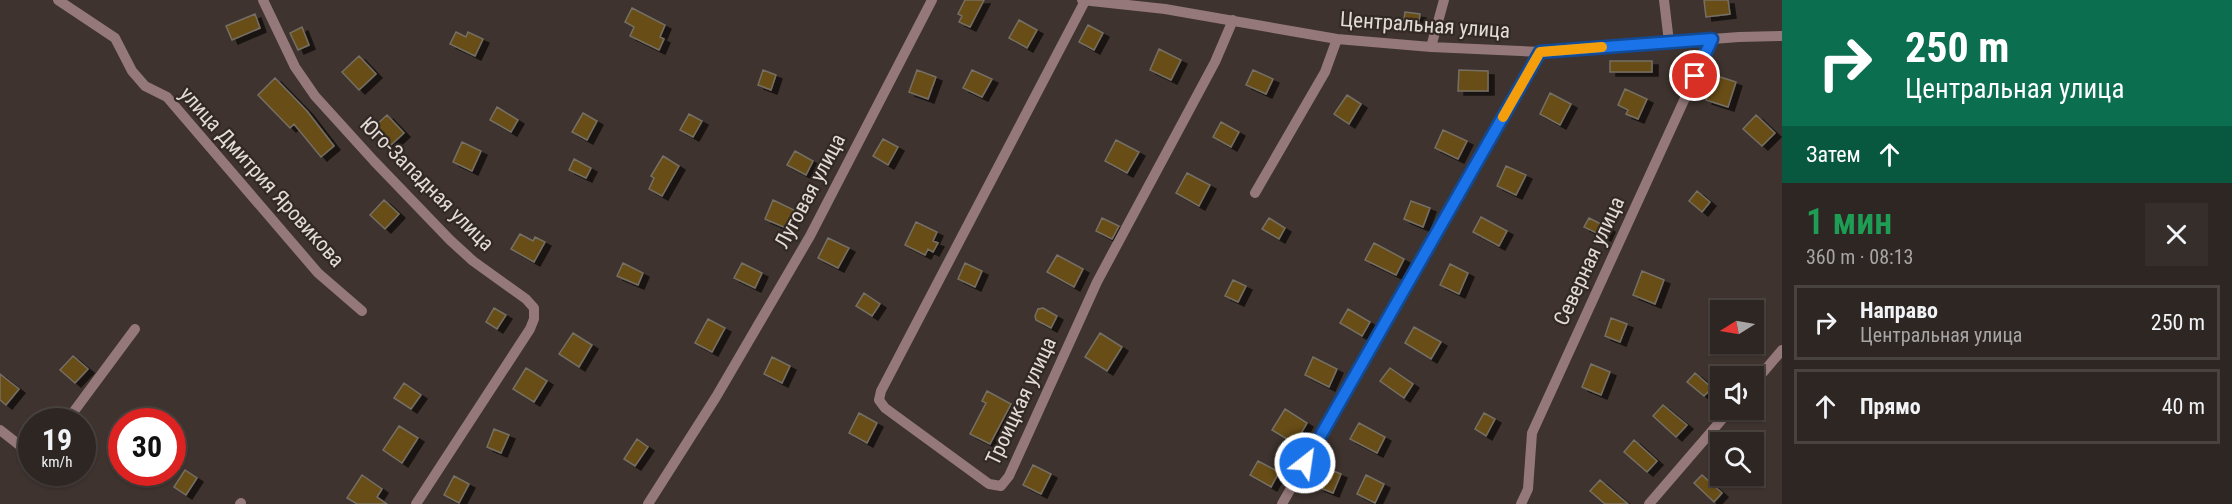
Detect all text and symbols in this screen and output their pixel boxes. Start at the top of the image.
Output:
street label: Центральная улица [1339,7,1511,43]
text: 250 m [1905,23,2010,72]
icon: right [1806,24,1884,102]
pin [1669,50,1720,101]
icon: arrive [1678,59,1711,92]
text: Центральная улица [1905,73,2124,105]
street label: улица Дмитрия Яровикова [175,82,349,272]
street label: Юго-Западная улица [355,112,499,256]
street label: Луговая улица [770,130,850,252]
icon: ahead [1873,138,1906,171]
text: Затем [1806,142,1861,167]
street label: Северная улица [1549,193,1629,329]
text: 1 мин [1806,201,1892,243]
button: close [2145,203,2208,266]
text: 360 m · 08:13 [1806,245,1913,269]
text: Направо [1860,298,1938,323]
north arrow [1710,300,1764,354]
map controls [1710,300,1764,486]
icon: right [1809,306,1842,339]
text: 250 m [2151,310,2205,335]
text: Центральная улица [1860,323,2022,347]
street label: Троицкая улица [981,333,1061,469]
button: sound [1710,366,1764,420]
icon: ahead [1809,390,1842,423]
text: Прямо [1860,394,1921,419]
text: 40 m [2162,394,2205,419]
speed limit sign: 30 [108,408,186,486]
text: 19 [42,422,72,457]
position arrow [1273,431,1337,495]
button: search [1710,432,1764,486]
text: km/h [42,453,72,471]

